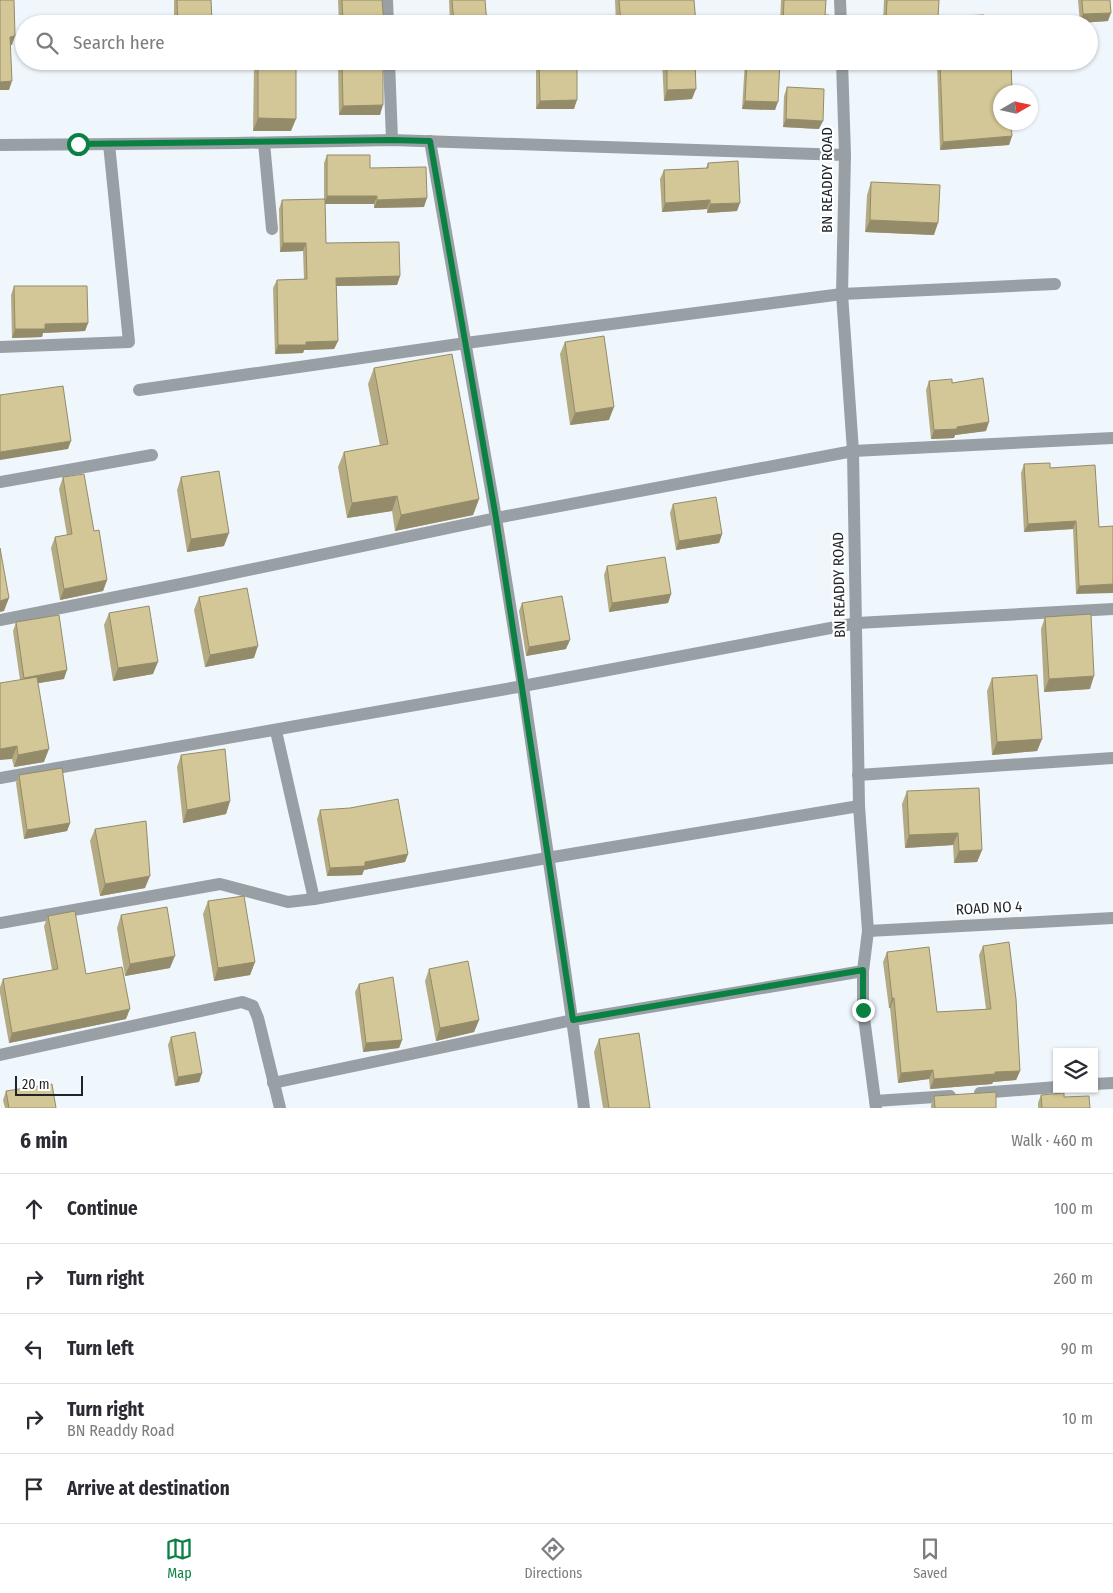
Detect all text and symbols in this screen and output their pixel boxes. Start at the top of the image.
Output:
search box [15,15,1098,70]
icon: search [33,29,61,57]
text: Search here [73,31,165,54]
north arrow [993,85,1038,130]
street label: BN READDY ROAD [818,127,836,233]
route start [67,133,90,156]
street label: BN READDY ROAD [829,532,849,638]
street label: ROAD NO 4 [955,897,1023,919]
route end [852,999,875,1022]
map controls [1053,1048,1098,1093]
button: layers [1053,1048,1098,1093]
scale bar [15,1073,82,1096]
text: 20 m [22,1076,50,1093]
text: 6 min [20,1128,68,1154]
text: Walk · 460 m [1011,1131,1093,1150]
icon: ahead [20,1195,48,1223]
text: Continue [67,1197,138,1220]
text: 100 m [1054,1199,1093,1218]
icon: right [20,1265,48,1293]
text: Turn right [67,1267,144,1290]
text: 260 m [1054,1269,1093,1288]
icon: left [20,1335,48,1363]
text: Turn left [67,1337,134,1360]
text: 90 m [1061,1339,1093,1358]
text: Turn right [67,1398,144,1421]
icon: right [20,1405,48,1433]
text: 10 m [1062,1409,1093,1428]
text: BN Readdy Road [67,1421,175,1440]
icon: arrive [20,1475,48,1503]
text: Arrive at destination [67,1477,230,1500]
tab: Map [165,1535,193,1582]
tab: Directions [524,1535,582,1582]
tab: Saved [913,1535,948,1582]

